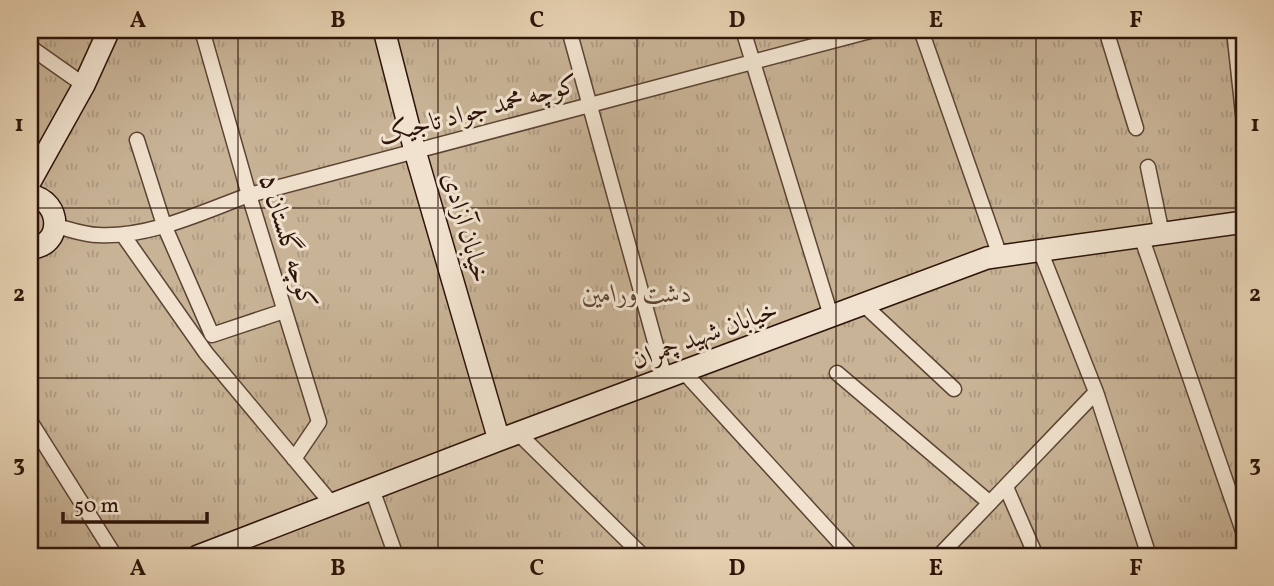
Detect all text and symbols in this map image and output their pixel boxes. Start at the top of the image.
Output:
text: A [130,5,146,37]
text: B [330,5,346,37]
text: C [530,5,544,37]
text: D [729,5,746,37]
text: E [929,5,943,37]
text: F [1129,5,1143,37]
street label: کوچه محمد جواد تاجیک [375,67,582,155]
text: 1 [14,109,24,141]
text: 1 [1250,109,1260,141]
street label: خیابان آزادی [432,168,498,287]
street label: کوچه گلستان ۵ [249,170,325,314]
park label: دشت ورامین [582,277,692,313]
text: 2 [13,279,25,311]
text: 2 [1249,279,1261,311]
street label: خیابان شهید چمران [626,293,783,379]
text: 3 [13,449,25,481]
text: 3 [1249,449,1261,481]
scale bar [63,481,206,525]
text: 50 m [74,492,119,521]
text: A [130,553,146,585]
text: B [330,553,346,585]
text: C [530,553,544,585]
text: D [729,553,746,585]
text: E [929,553,943,585]
text: F [1129,553,1143,585]

